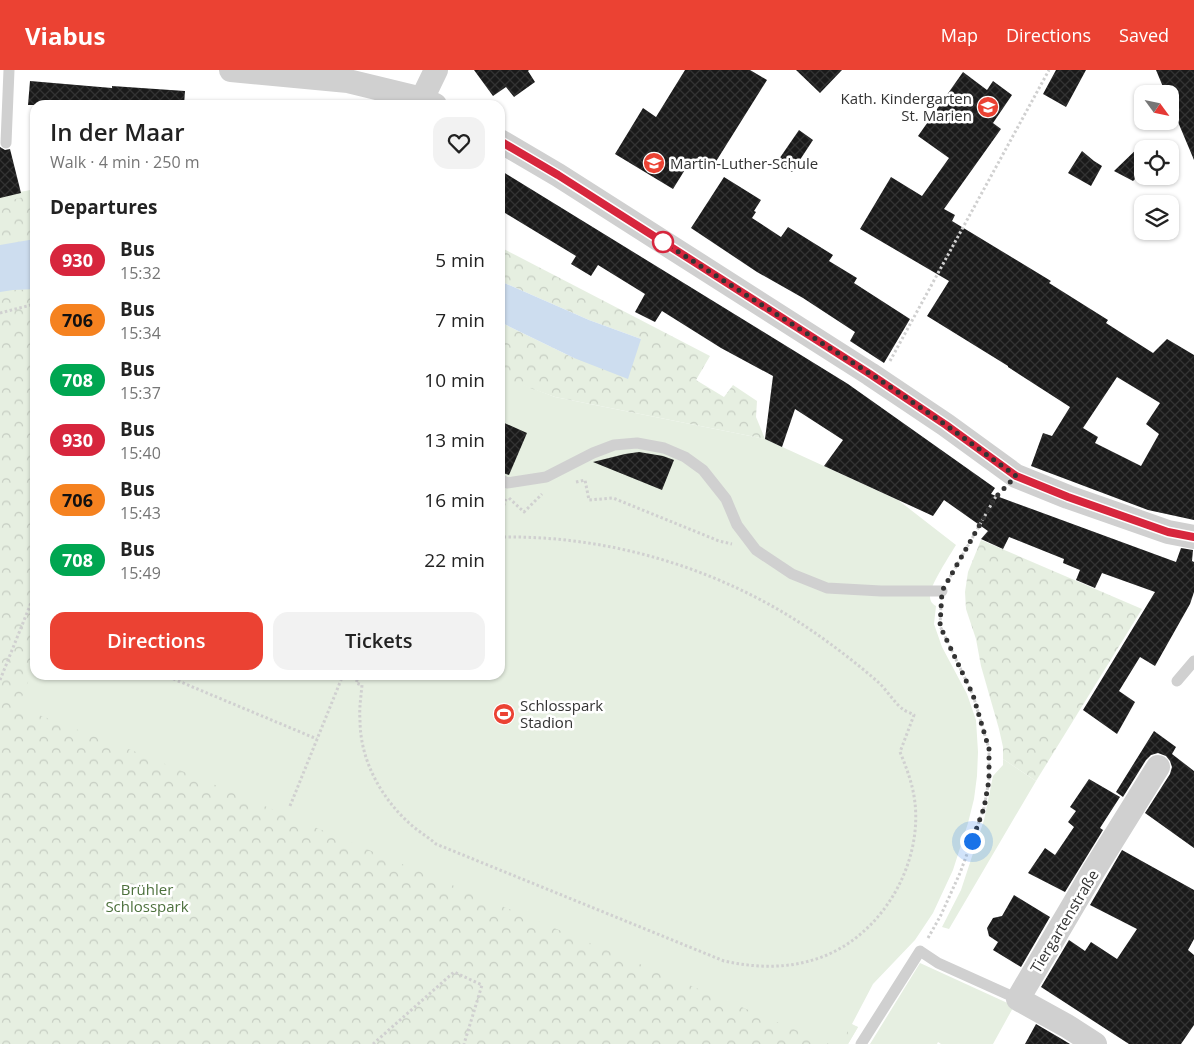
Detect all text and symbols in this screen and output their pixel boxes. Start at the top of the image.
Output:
text: Viabus [25,19,105,52]
text: Map [941,23,978,47]
text: Directions [1006,23,1091,47]
text: Saved [1119,23,1169,47]
north arrow [1134,85,1179,130]
map controls [1134,85,1179,240]
place label: Kath. Kindergarten St. Marien [841,88,972,125]
school or university icon: Kath. Kindergarten St. Marien [976,95,1000,119]
text: In der Maar [50,115,184,148]
button: heart [433,117,485,169]
button: locate [1134,140,1179,185]
text: Walk · 4 min · 250 m [50,151,200,173]
school or university icon: Martin-Luther-Schule [642,151,666,175]
place label: Martin-Luther-Schule [670,153,818,173]
text: Departures [50,194,157,220]
button: layers [1134,195,1179,240]
unlabelled marker [652,231,674,253]
text: Bus [120,236,155,262]
text: 5 min [435,247,485,273]
text: 930 [62,248,93,272]
text: 15:32 [120,262,161,284]
text: Bus [120,296,155,322]
text: 7 min [435,307,485,333]
text: 706 [62,308,93,332]
text: 15:34 [120,322,161,344]
text: Bus [120,356,155,382]
text: 10 min [424,367,485,393]
text: 708 [62,368,93,392]
text: 15:37 [120,382,161,404]
text: Bus [120,416,155,442]
text: 13 min [424,427,485,453]
text: 930 [62,428,93,452]
text: 15:40 [120,442,161,464]
text: Bus [120,476,155,502]
text: 16 min [424,487,485,513]
text: 706 [62,488,93,512]
text: 15:43 [120,502,161,524]
text: Bus [120,536,155,562]
text: 22 min [424,547,485,573]
text: 708 [62,548,93,572]
text: 15:49 [120,562,161,584]
button: Directions [50,612,263,670]
button: Tickets [273,612,485,670]
place label: Schlosspark Stadion [520,695,603,732]
sports icon: Schlosspark Stadion [492,702,516,726]
your location [960,829,985,854]
street label: Tiergartenstraße [1025,866,1103,976]
park label: Brühler Schlosspark [105,879,189,916]

